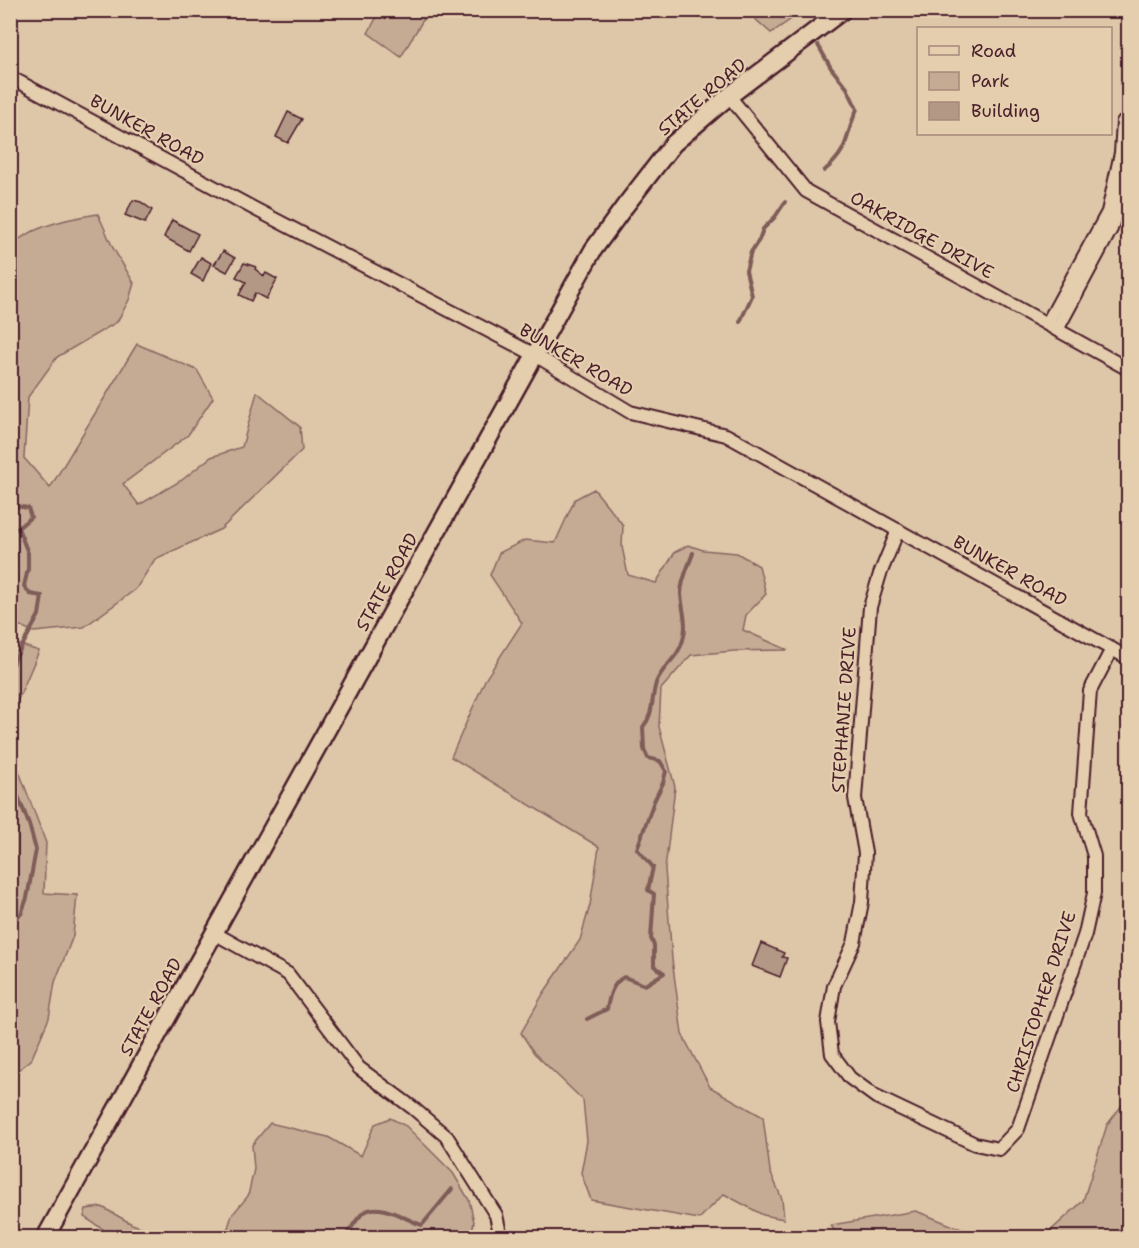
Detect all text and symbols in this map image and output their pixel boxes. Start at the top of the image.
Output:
legend [917,27,1112,135]
text: Road [971,39,1016,63]
street label: STATE ROAD [653,53,751,141]
text: Park [971,69,1010,93]
street label: BUNKER ROAD [86,89,208,171]
text: Building [971,99,1040,123]
street label: OAKRIDGE DRIVE [846,186,998,284]
street label: BUNKER ROAD [515,318,637,402]
street label: STATE ROAD [350,528,424,635]
street label: BUNKER ROAD [949,530,1071,612]
street label: STEPHANIE DRIVE [826,626,862,794]
street label: CHRISTOPHER DRIVE [1000,908,1082,1096]
street label: STATE ROAD [114,953,188,1060]

